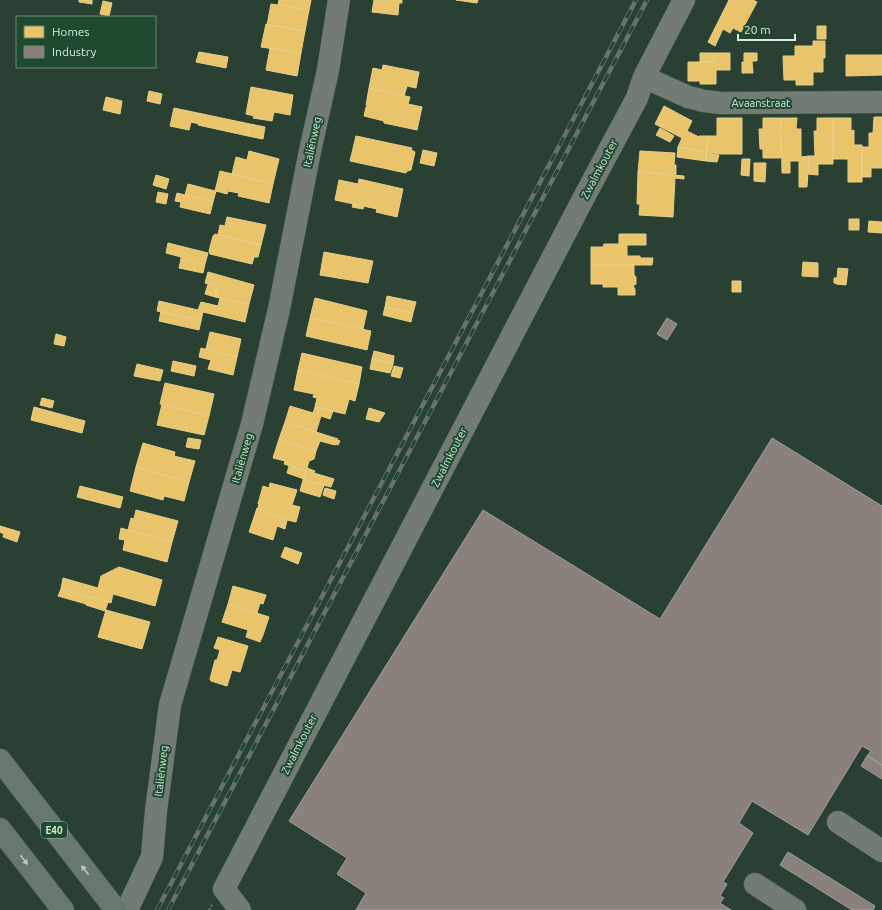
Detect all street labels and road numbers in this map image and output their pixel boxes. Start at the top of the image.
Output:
street label: Avaanstraat [732,97,791,109]
street label: Italiënweg [301,116,323,168]
street label: Zwalmkouter [578,137,620,201]
street label: Zwalmkouter [429,424,470,489]
street label: Italiënweg [229,432,255,484]
street label: Zwalmkouter [279,711,320,776]
street label: Italiënweg [152,745,170,797]
road number: E40 [41,822,67,838]

